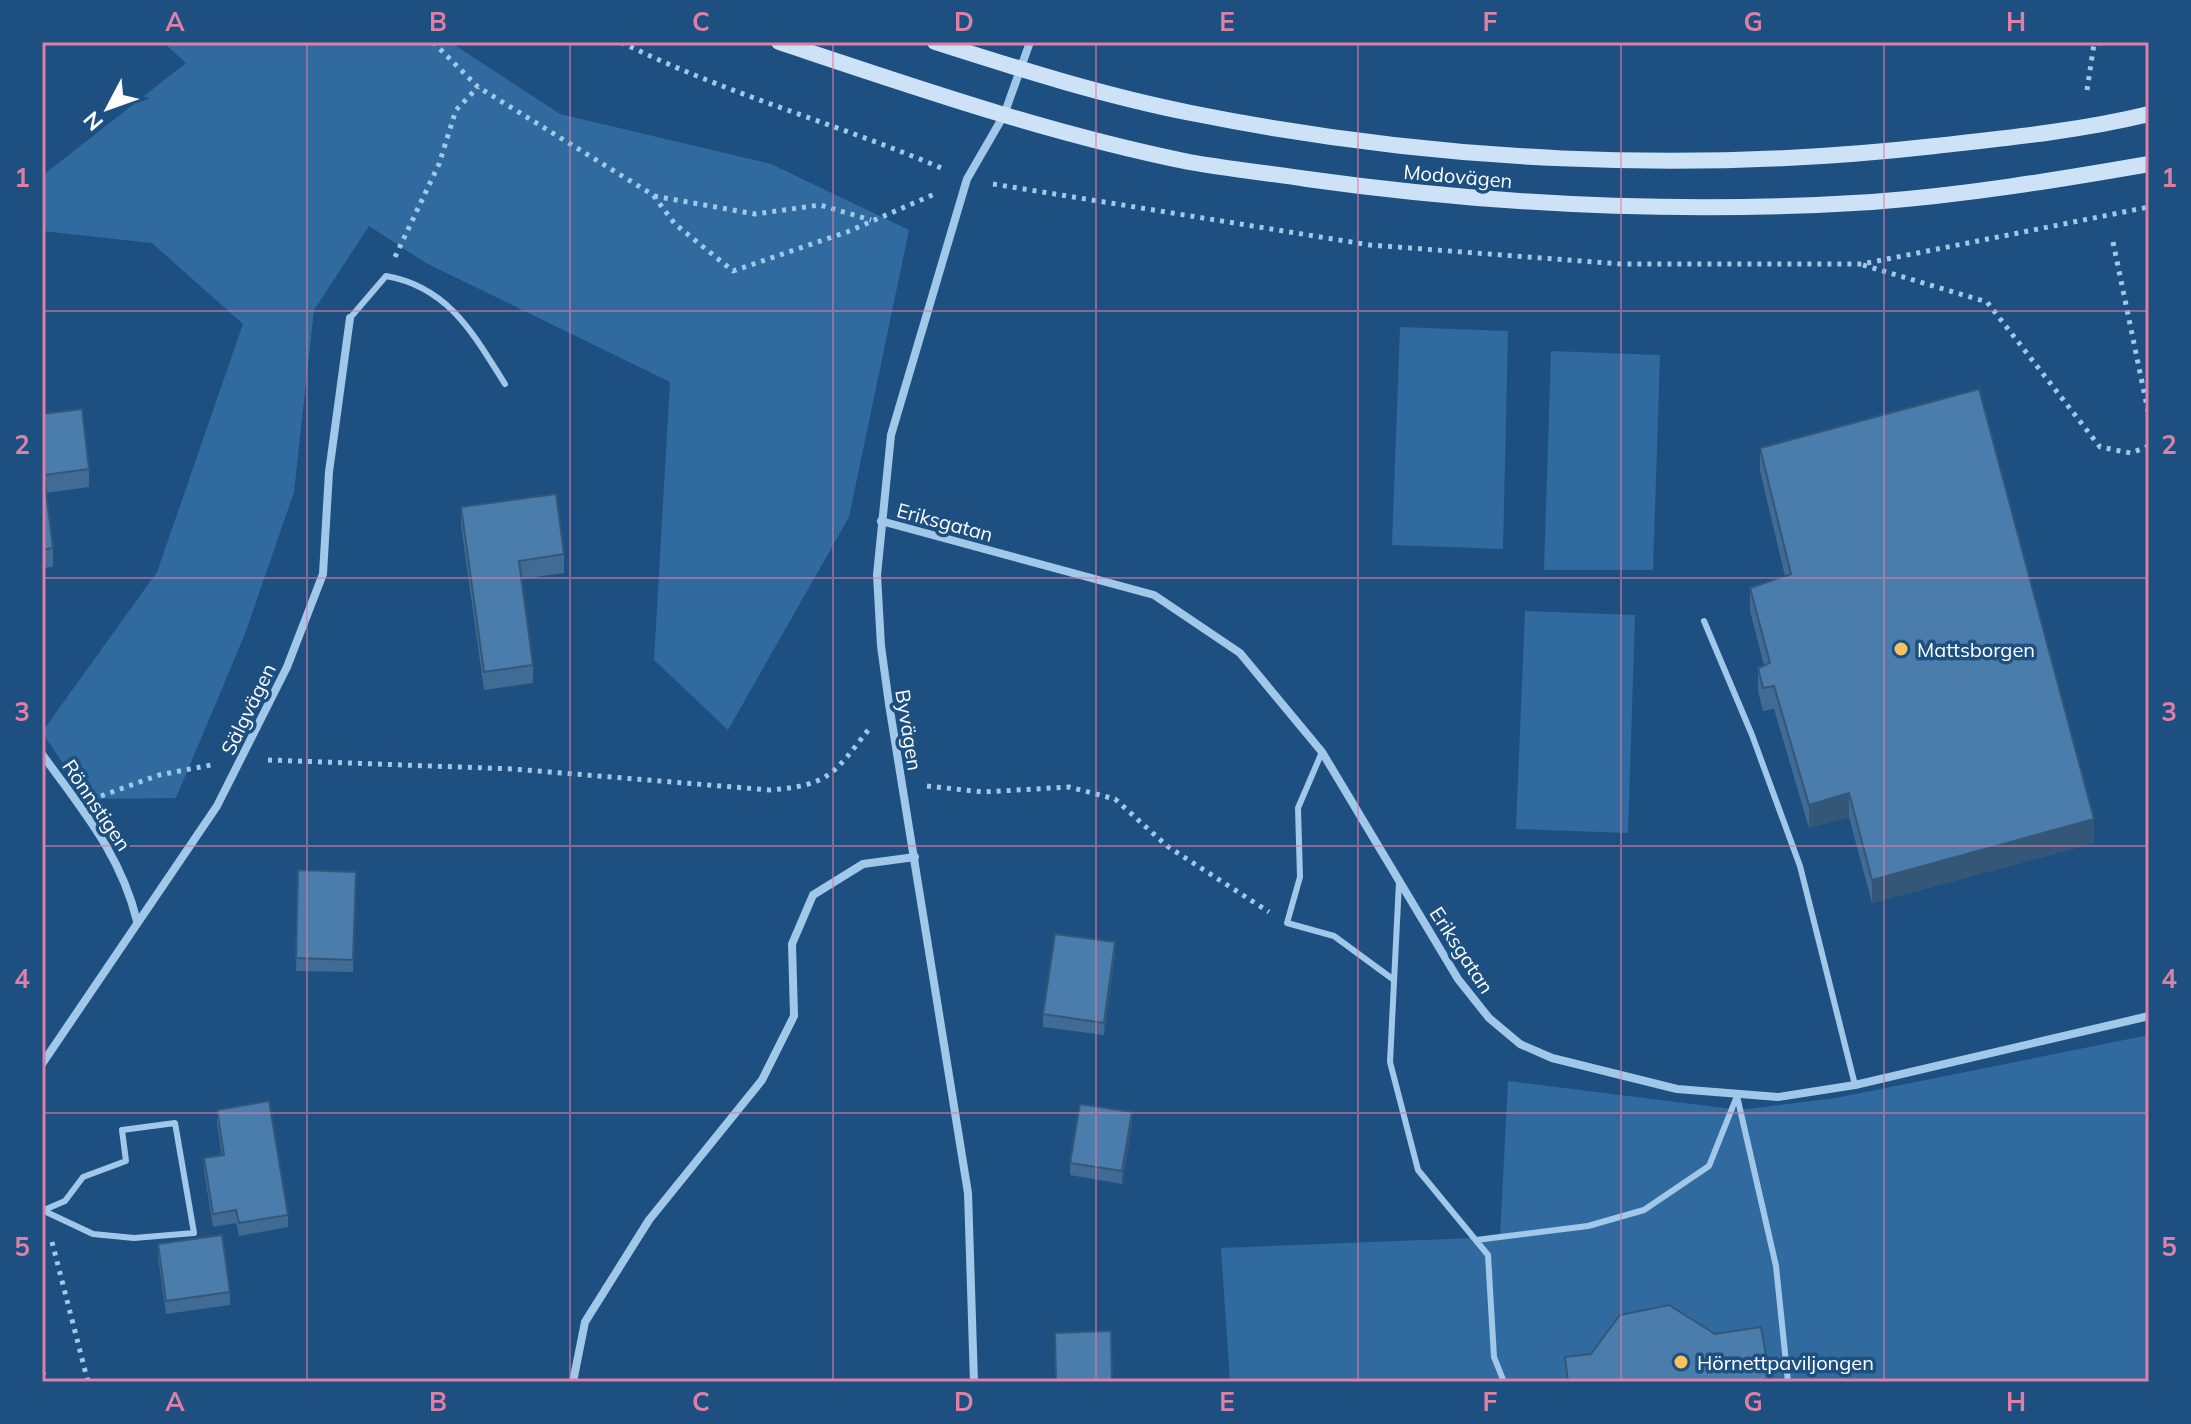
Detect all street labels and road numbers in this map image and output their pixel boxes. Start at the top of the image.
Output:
street label: Modovägen [1403,159,1513,193]
street label: Eriksgatan [894,497,996,547]
street label: Sälgvägen [215,659,281,759]
street label: Byvägen [890,688,928,772]
street label: Rönnstigen [57,755,137,855]
street label: Eriksgatan [1425,902,1499,998]

